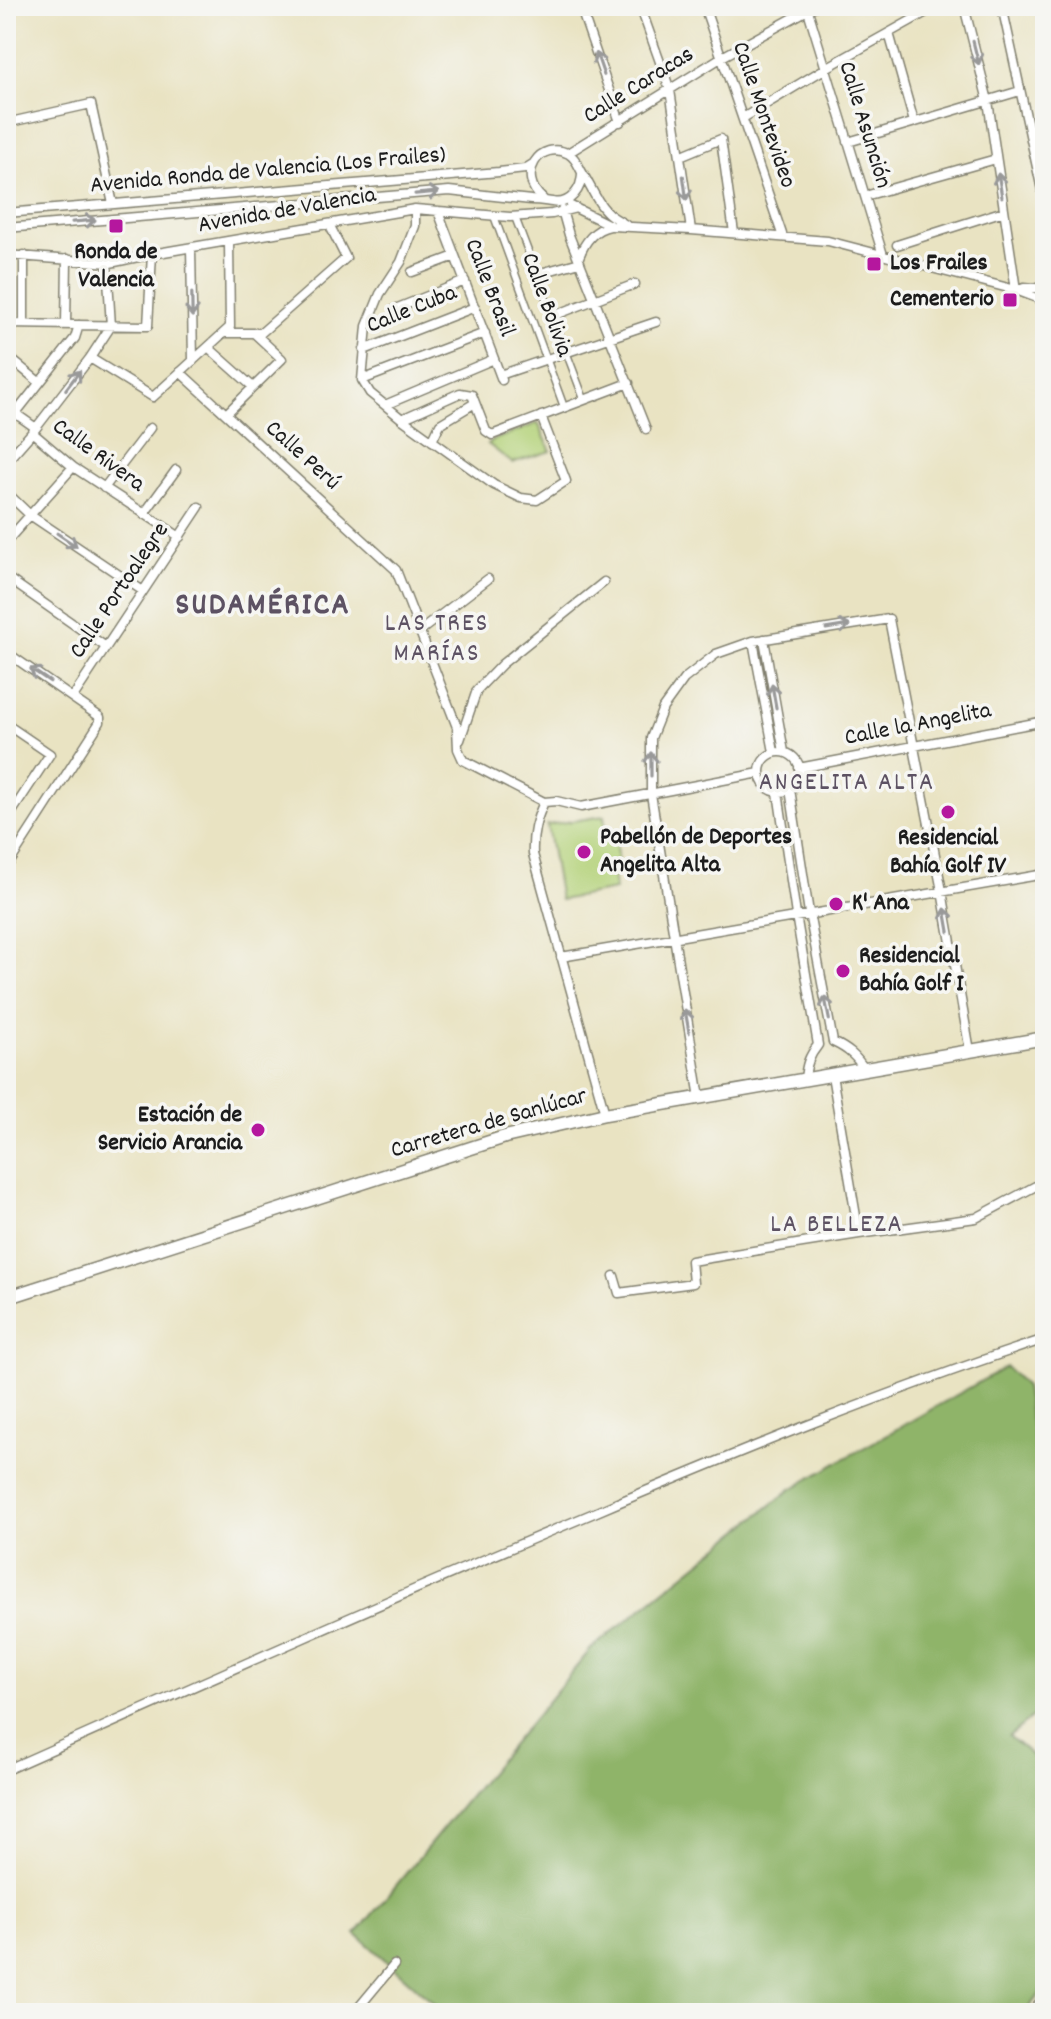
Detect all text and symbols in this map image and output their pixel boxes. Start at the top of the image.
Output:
street label: Calle Montevideo [722,37,804,193]
street label: Calle Caracas [577,38,701,134]
one-way arrow [969,40,984,66]
one-way arrow [591,52,606,77]
street label: Calle Asunción [829,57,899,193]
street label: Avenida Ronda de Valencia (Los Frailes) [89,139,447,203]
one-way arrow [992,173,1007,198]
one-way arrow [678,175,693,200]
street label: Avenida de Valencia [195,179,379,243]
one-way arrow [413,185,440,200]
one-way arrow [70,213,97,228]
marker: Ronda de Valencia [107,217,125,235]
street label: Calle Brasil [455,234,523,342]
place label: Ronda de Valencia [74,236,158,298]
place label: Los Frailes [890,247,988,281]
street label: Calle Bolivia [511,248,581,362]
marker: Los Frailes [865,255,883,273]
street label: Calle Cuba [362,276,463,343]
place label: Cementerio [890,283,994,317]
one-way arrow [184,291,200,318]
marker: Cementerio [1001,291,1019,309]
one-way arrow [65,370,82,391]
street label: Calle Rivera [45,411,152,502]
street label: Calle Perú [257,413,347,499]
street label: Calle Portoalegre [62,516,178,666]
one-way arrow [56,532,78,548]
district label: SUDAMÉRICA [175,584,351,630]
district label: LAS TRES MARÍAS [385,606,489,673]
one-way arrow [825,619,851,634]
one-way arrow [29,666,51,683]
one-way arrow [766,683,781,709]
street label: Calle la Angelita [842,694,995,756]
one-way arrow [643,751,659,778]
district label: ANGELITA ALTA [759,765,935,802]
marker: Residencial Bahía Golf IV [939,803,957,821]
place label: Pabellón de Deportes Angelita Alta [600,821,792,883]
place label: Residencial Bahía Golf IV [890,822,1007,884]
marker: Pabellón de Deportes Angelita Alta [575,843,593,861]
place label: K' Ana [852,887,910,921]
marker: K' Ana [827,895,845,913]
one-way arrow [938,907,953,933]
place label: Residencial Bahía Golf I [859,940,964,1002]
marker: Residencial Bahía Golf I [834,962,852,980]
one-way arrow [818,996,833,1021]
one-way arrow [679,1009,694,1034]
street label: Carretera de Sanlúcar [387,1080,591,1168]
place label: Estación de Servicio Arancia [98,1099,243,1161]
marker: Estación de Servicio Arancia [249,1121,267,1139]
district label: LA BELLEZA [770,1207,904,1244]

